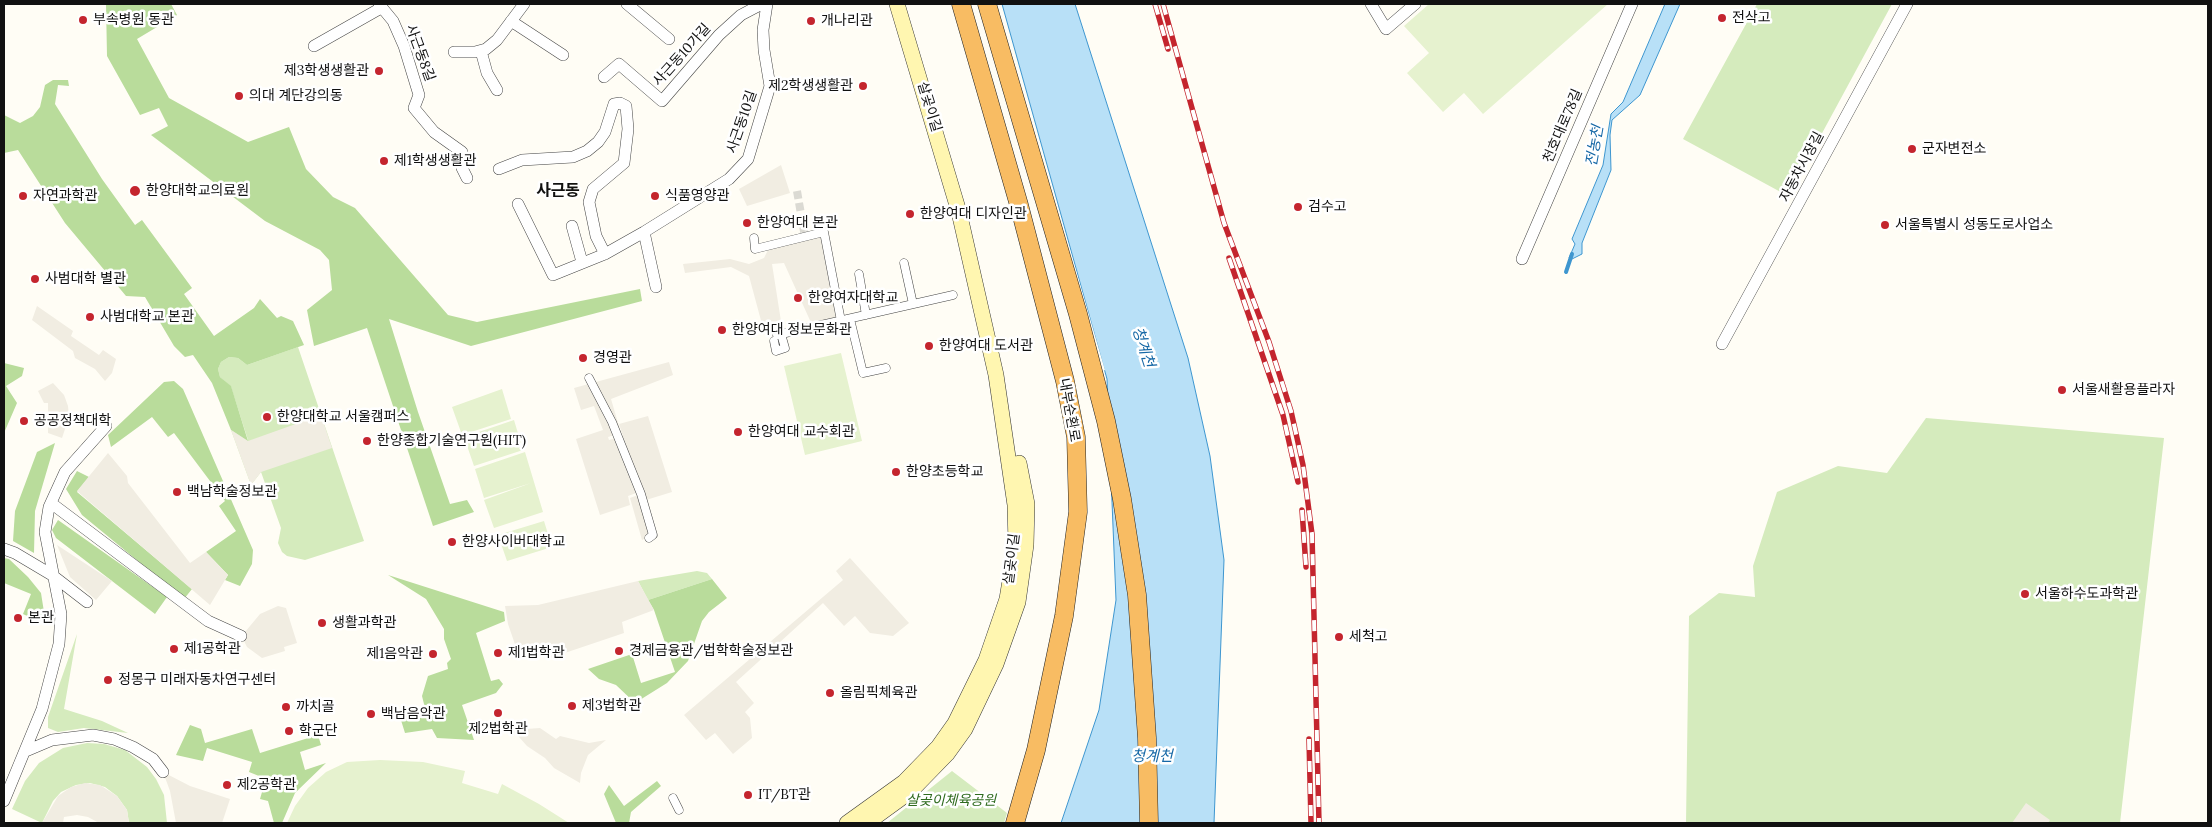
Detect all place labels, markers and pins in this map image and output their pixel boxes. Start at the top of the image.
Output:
place label: 전삭고 [1732,10,1771,26]
place label: 부속병원 동관 [93,12,174,28]
marker: 전삭고 [1716,12,1728,24]
place label: 개나리관 [821,13,873,29]
marker: 부속병원 동관 [77,14,89,26]
marker: 개나리관 [805,15,817,27]
place label: 제3학생생활관 [284,63,369,79]
marker: 제3학생생활관 [373,65,385,77]
place label: 제2학생생활관 [768,78,853,94]
marker: 제2학생생활관 [857,80,869,92]
place label: 의대 계단강의동 [249,88,343,104]
marker: 의대 계단강의동 [233,90,245,102]
place label: 군자변전소 [1922,141,1986,157]
marker: 군자변전소 [1906,143,1918,155]
place label: 제1학생생활관 [394,153,476,169]
marker: 제1학생생활관 [378,155,390,167]
place label: 한양대학교의료원 [146,183,249,199]
marker: 한양대학교의료원 [128,184,142,198]
place label: 자연과학관 [33,188,97,204]
place label: 식품영양관 [665,188,729,204]
marker: 자연과학관 [17,190,29,202]
marker: 식품영양관 [649,190,661,202]
place label: 검수고 [1308,199,1347,215]
marker: 검수고 [1292,201,1304,213]
place label: 한양여대 디자인관 [920,206,1027,222]
marker: 한양여대 디자인관 [904,208,916,220]
place label: 한양여대 본관 [757,215,838,231]
marker: 한양여대 본관 [741,217,753,229]
place label: 서울특별시 성동도로사업소 [1895,217,2053,233]
marker: 서울특별시 성동도로사업소 [1879,219,1891,231]
place label: 사범대학 별관 [45,271,126,287]
marker: 사범대학 별관 [29,273,41,285]
place label: 한양여자대학교 [808,290,898,306]
marker: 한양여자대학교 [792,292,804,304]
place label: 사범대학교 본관 [100,309,194,325]
marker: 사범대학교 본관 [84,311,96,323]
place label: 한양여대 정보문화관 [732,322,852,338]
marker: 한양여대 정보문화관 [716,324,728,336]
place label: 한양여대 도서관 [939,338,1033,354]
marker: 한양여대 도서관 [923,340,935,352]
place label: 경영관 [593,350,632,366]
marker: 경영관 [577,352,589,364]
place label: 서울새활용플라자 [2072,382,2175,398]
marker: 서울새활용플라자 [2056,384,2068,396]
place label: 한양대학교 서울캠퍼스 [277,409,409,425]
marker: 한양대학교 서울캠퍼스 [261,411,273,423]
place label: 공공정책대학 [34,413,111,429]
marker: 공공정책대학 [18,415,30,427]
place label: 한양여대 교수회관 [748,424,855,440]
marker: 한양여대 교수회관 [732,426,744,438]
place label: 한양종합기술연구원(HIT) [377,433,526,449]
marker: 한양종합기술연구원(HIT) [361,435,373,447]
place label: 한양초등학교 [906,464,983,480]
marker: 한양초등학교 [890,466,902,478]
place label: 백남학술정보관 [187,484,277,500]
marker: 백남학술정보관 [171,486,183,498]
place label: 한양사이버대학교 [462,534,565,550]
marker: 한양사이버대학교 [446,536,458,548]
place label: 서울하수도과학관 [2035,586,2138,602]
marker: 서울하수도과학관 [2019,588,2031,600]
place label: 본관 [28,610,54,626]
marker: 본관 [12,612,24,624]
place label: 생활과학관 [332,615,396,631]
marker: 생활과학관 [316,617,328,629]
place label: 세척고 [1349,629,1388,645]
marker: 세척고 [1333,631,1345,643]
place label: 제1공학관 [184,641,241,657]
marker: 제1공학관 [168,643,180,655]
place label: 경제금융관/법학학술정보관 [629,643,793,659]
place label: 제1법학관 [508,645,565,661]
marker: 경제금융관/법학학술정보관 [613,645,625,657]
place label: 제1음악관 [366,646,423,662]
marker: 제1법학관 [492,647,504,659]
marker: 제1음악관 [427,648,439,660]
place label: 정몽구 미래자동차연구센터 [118,672,276,688]
marker: 정몽구 미래자동차연구센터 [102,674,114,686]
place label: 올림픽체육관 [840,685,917,701]
marker: 올림픽체육관 [824,687,836,699]
place label: 제3법학관 [582,698,641,714]
place label: 까치골 [296,699,335,715]
marker: 제3법학관 [566,700,578,712]
marker: 까치골 [280,701,292,713]
place label: 백남음악관 [381,706,445,722]
marker: 제2법학관 [492,707,504,719]
marker: 백남음악관 [365,708,377,720]
place label: 제2법학관 [468,721,528,737]
place label: 학군단 [299,723,338,739]
marker: 학군단 [283,725,295,737]
place label: 제2공학관 [237,777,296,793]
marker: 제2공학관 [221,779,233,791]
place label: IT/BT관 [758,787,811,803]
marker: IT/BT관 [742,789,754,801]

